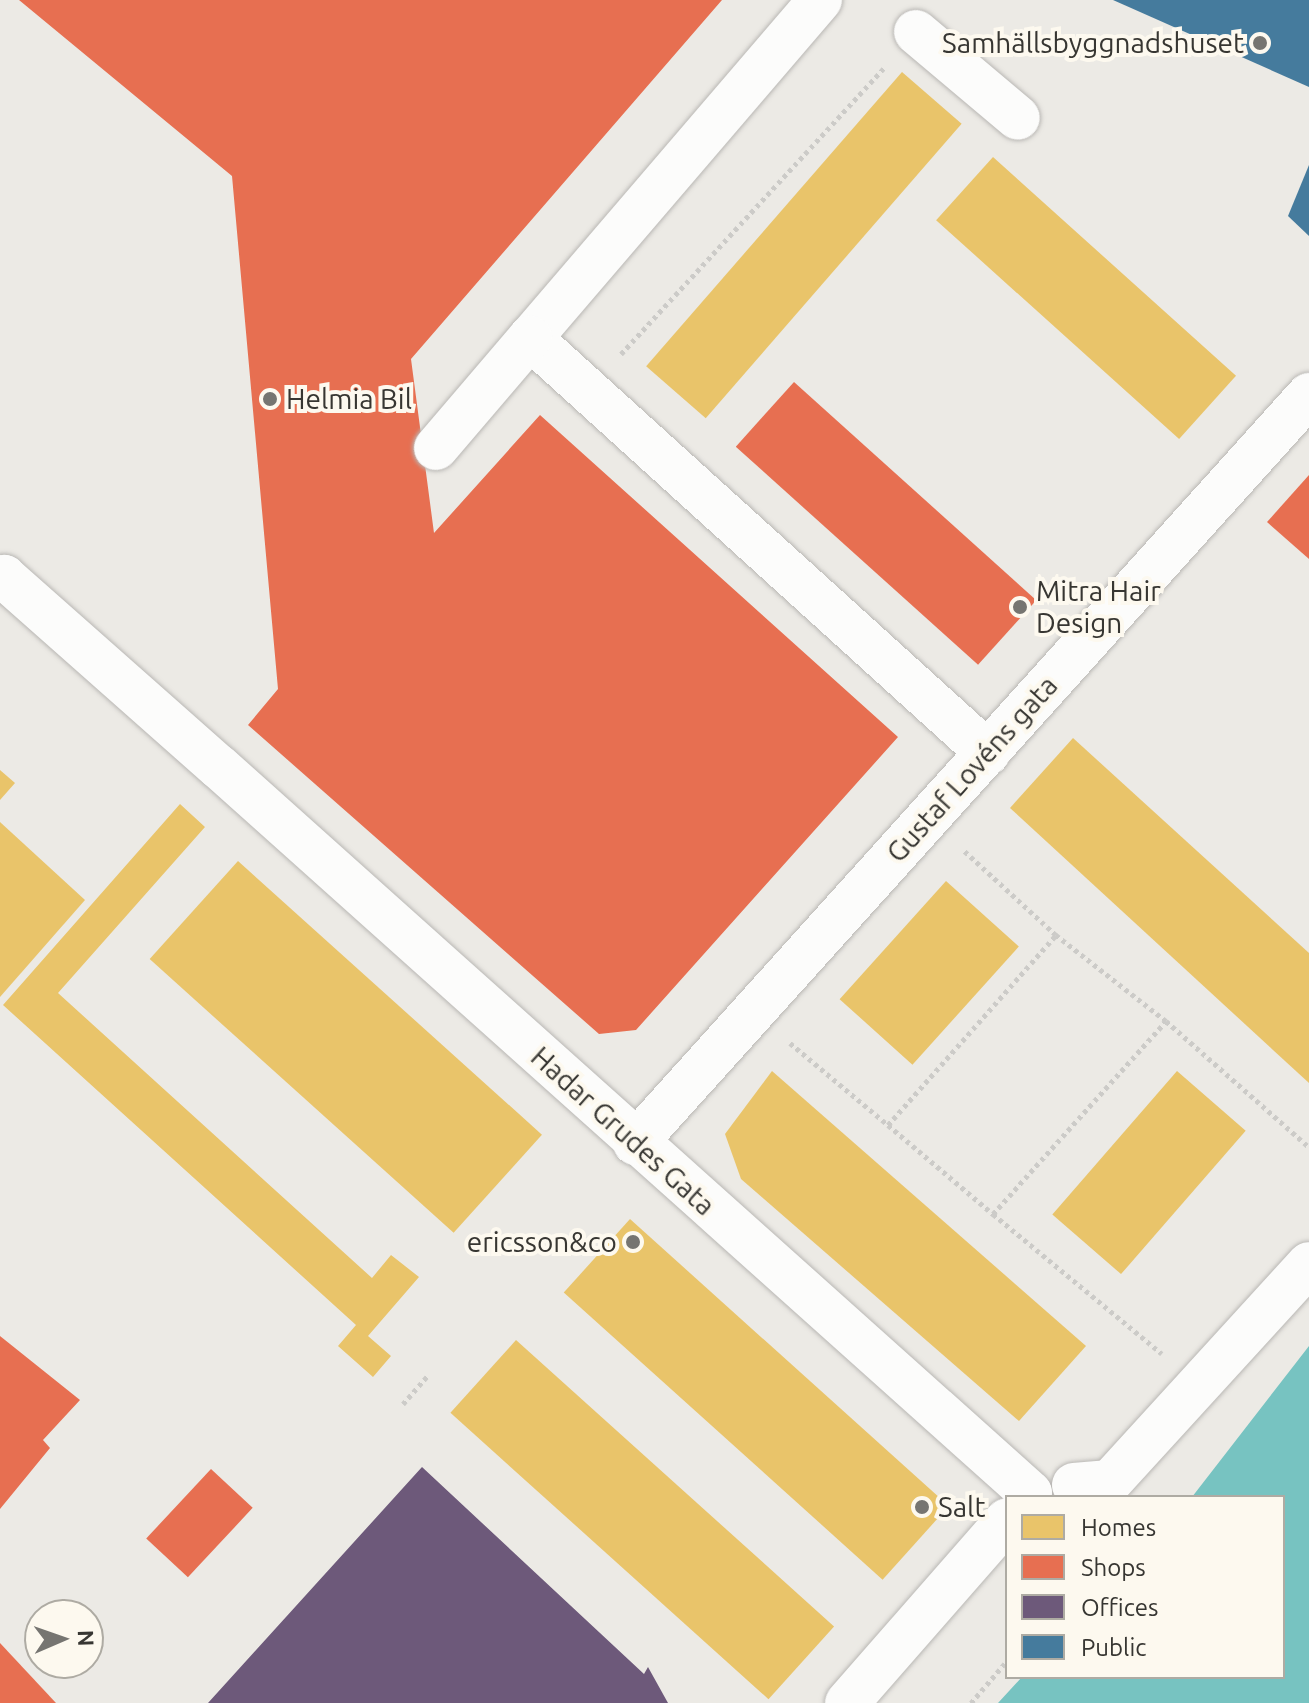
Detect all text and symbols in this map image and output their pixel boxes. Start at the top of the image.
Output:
place label: Samhällsbyggnadshuset [942,26,1244,60]
marker: Samhällsbyggnadshuset [1251,34,1269,52]
place label: Helmia Bil [286,382,412,416]
marker: Helmia Bil [261,390,279,408]
place label: Mitra Hair Design [1036,574,1161,640]
marker: Mitra Hair Design [1011,598,1029,616]
street label: Gustaf Lovéns gata [880,669,1064,869]
street label: Hadar Grudes Gata [524,1040,722,1222]
place label: ericsson&co [467,1225,617,1259]
marker: ericsson&co [624,1233,642,1251]
place label: Salt [938,1490,985,1524]
legend [1005,1495,1285,1679]
marker: Salt [913,1498,931,1516]
text: Homes [1081,1514,1156,1541]
text: Shops [1081,1554,1146,1581]
text: Offices [1081,1594,1159,1621]
north arrow [24,1599,104,1679]
text: N [74,1630,99,1647]
text: Public [1081,1634,1146,1661]

